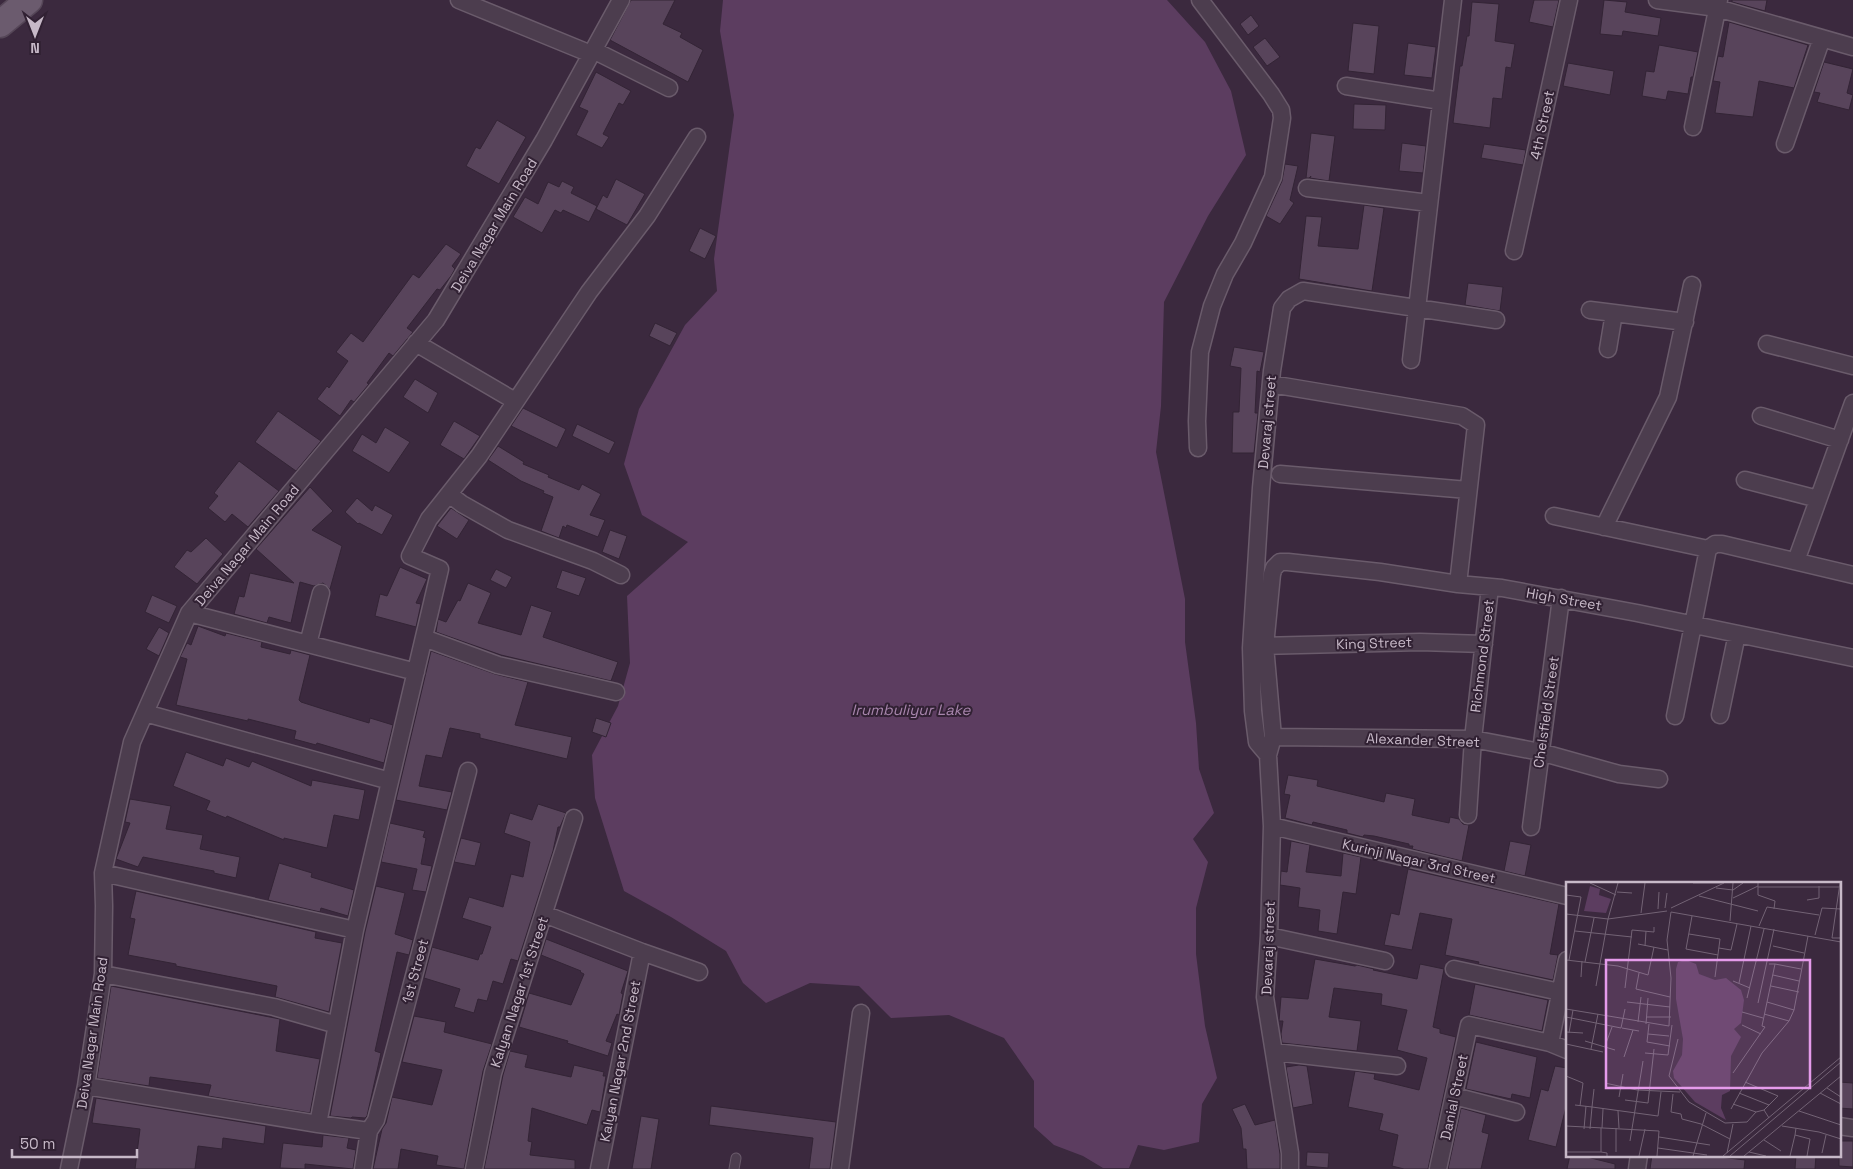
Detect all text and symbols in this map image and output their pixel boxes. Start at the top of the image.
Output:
north arrow [10,10,60,60]
text: N [30,39,40,57]
street label: 4th Street [1526,89,1558,161]
street label: Deiva Nagar Main Road [447,155,541,295]
street label: Devaraj street [1254,374,1280,470]
street label: Deiva Nagar Main Road [191,481,303,609]
street label: High Street [1525,583,1603,615]
street label: Richmond Street [1466,598,1498,714]
street label: King Street [1336,633,1412,653]
street label: Chelsfield Street [1529,655,1563,769]
water label: Irumbuliyur Lake [852,700,972,719]
street label: Alexander Street [1366,729,1480,751]
street label: Kurinji Nagar 3rd Street [1341,835,1497,887]
inset map [1566,882,1840,1156]
street label: Devaraj street [1257,901,1279,995]
street label: Kalyan Nagar 1st Street [486,914,552,1070]
street label: 1st Street [398,937,432,1005]
street label: Deiva Nagar Main Road [72,956,112,1110]
street label: Kalyan Nagar 2nd Street [595,979,645,1143]
street label: Danial Street [1436,1052,1472,1142]
scale bar [12,1126,138,1158]
text: 50 m [20,1134,55,1153]

